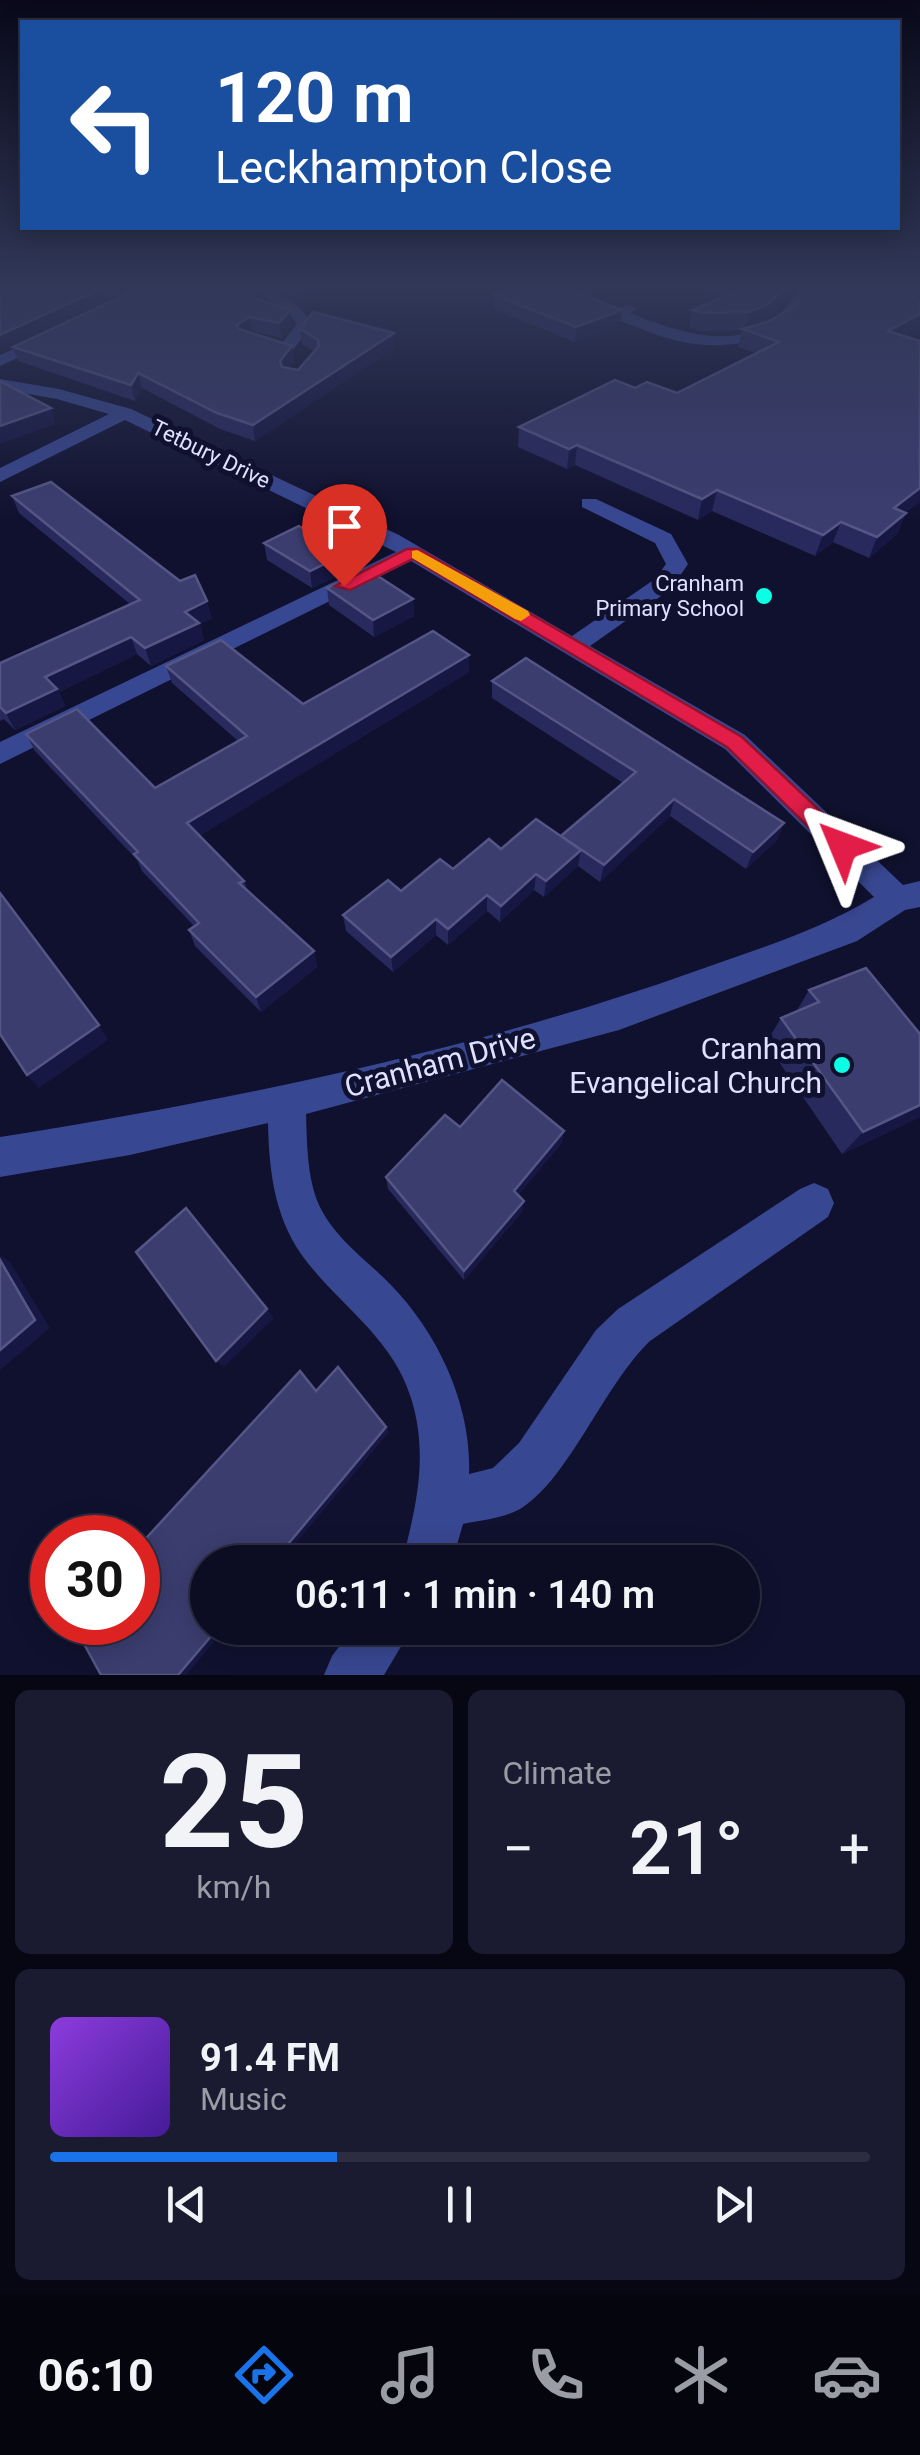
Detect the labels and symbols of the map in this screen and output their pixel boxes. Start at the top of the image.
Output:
street label: Tetbury Drive [148,415,274,493]
pin [302,484,387,587]
place label: Cranham Primary School [595,571,744,621]
marker: Cranham Primary School [753,585,775,607]
position arrow [791,794,895,898]
street label: Cranham Drive [341,1020,539,1104]
place label: Cranham Evangelical Church [569,1031,822,1100]
marker: Cranham Evangelical Church [831,1054,853,1076]
speed limit sign: 30 [30,1515,160,1645]

